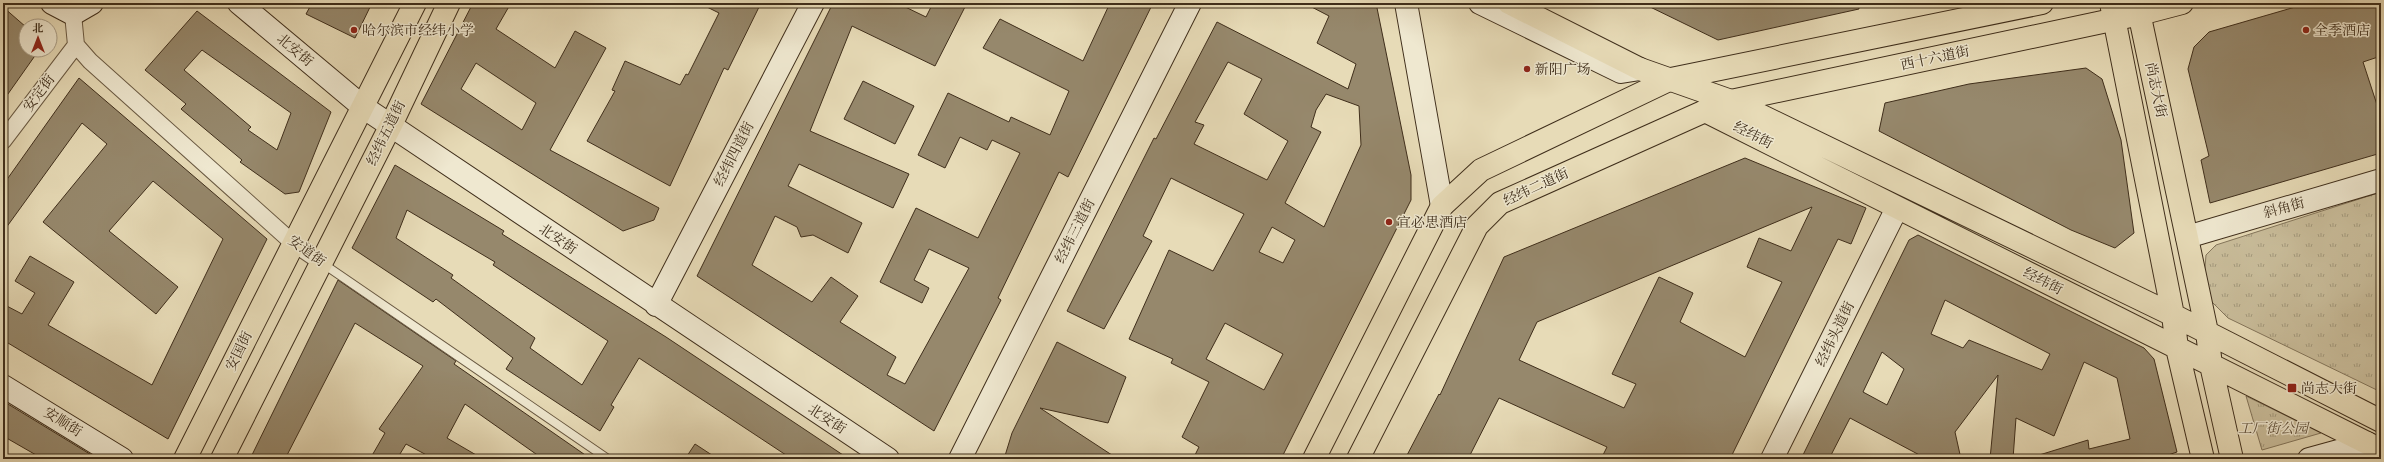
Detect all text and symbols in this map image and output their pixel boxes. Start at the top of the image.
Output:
north arrow [18,18,58,58]
text: 北 [33,21,44,36]
place label: 哈尔滨市经纬小学 [362,21,474,40]
place label: 全季酒店 [2314,21,2370,40]
marker: 哈尔滨市经纬小学 [349,25,359,35]
marker: 全季酒店 [2301,25,2311,35]
street label: 北安街 [273,29,317,71]
street label: 西十六道街 [1899,41,1971,75]
place label: 新阳广场 [1535,60,1591,79]
street label: 尚志大街 [2141,61,2171,119]
marker: 新阳广场 [1522,64,1532,74]
street label: 安定街 [19,71,59,115]
street label: 经纬五道街 [362,97,410,169]
street label: 经纬街 [1730,117,1776,153]
street label: 经纬四道街 [710,119,758,189]
street label: 经纬二道街 [1500,164,1572,210]
street label: 斜角街 [2261,193,2307,223]
street label: 经纬三道街 [1051,196,1099,266]
place label: 宜必思酒店 [1397,213,1467,232]
marker: 宜必思酒店 [1384,217,1394,227]
street label: 北安街 [535,219,581,259]
street label: 安道街 [284,231,330,271]
street label: 经纬街 [2020,263,2066,299]
street label: 经纬头道街 [1811,298,1859,370]
street label: 安国街 [221,328,257,374]
place label: 尚志大街 [2301,379,2357,398]
marker: 尚志大街 [2286,382,2298,394]
street label: 北安街 [804,400,850,438]
street label: 安顺街 [40,403,86,441]
park label: 工厂街公园 [2238,419,2310,438]

